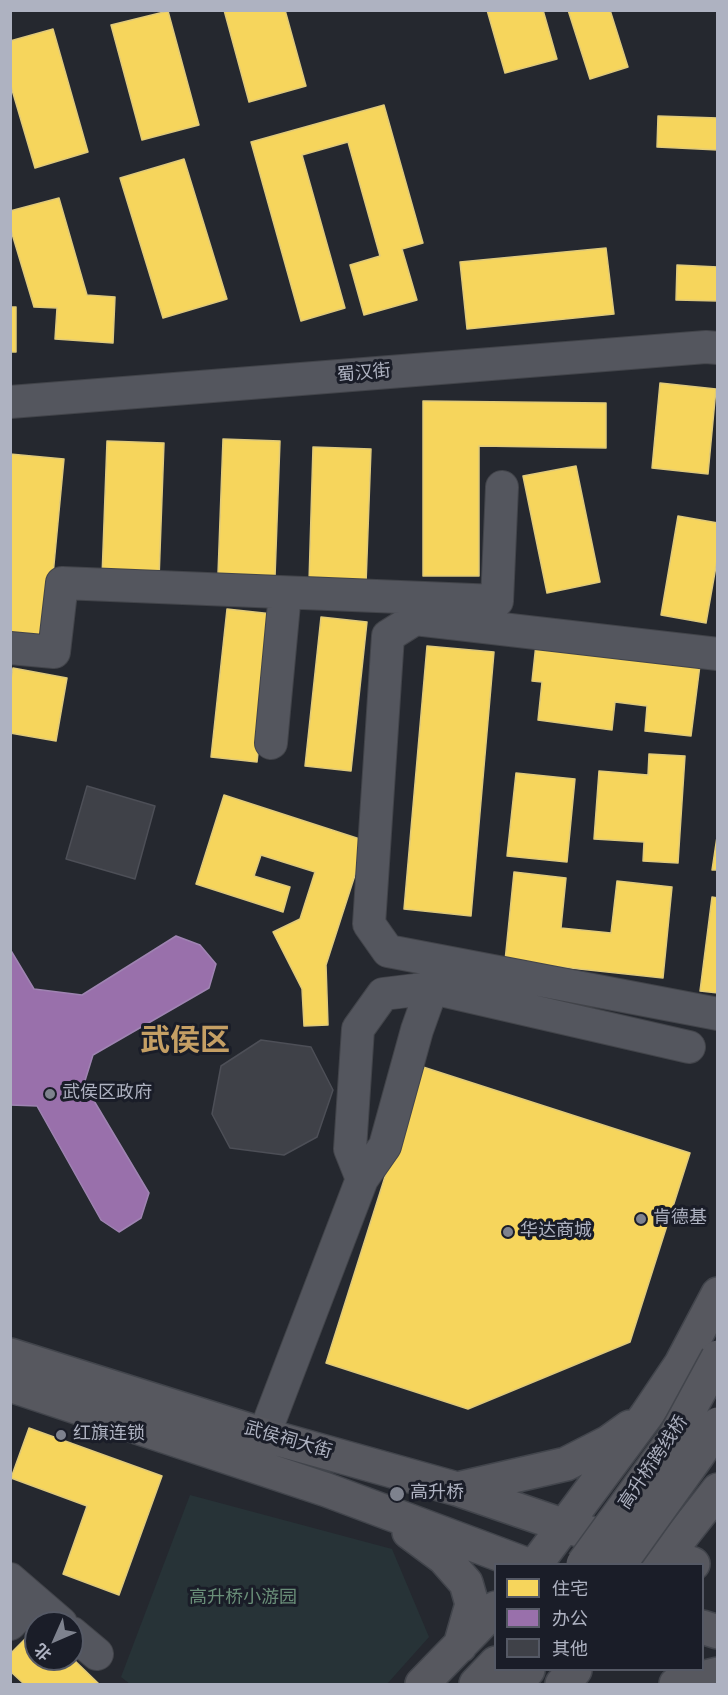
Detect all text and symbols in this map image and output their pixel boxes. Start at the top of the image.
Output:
street label: 蜀汉街 [336,361,392,387]
district label: 武侯区 [140,1025,230,1061]
place label: 武侯区政府 [62,1083,152,1105]
marker: 武侯区政府 [43,1087,57,1101]
place label: 肯德基 [653,1208,707,1230]
marker: 肯德基 [634,1212,648,1226]
place label: 华达商城 [520,1221,592,1243]
marker: 华达商城 [501,1225,515,1239]
street label: 高升桥跨线桥 [615,1412,693,1514]
street label: 武侯祠大街 [242,1418,334,1464]
place label: 红旗连锁 [73,1424,145,1446]
marker: 红旗连锁 [54,1428,68,1442]
place label: 高升桥 [410,1483,464,1505]
marker: 高升桥 [388,1485,406,1503]
legend [494,1563,704,1671]
text: 住宅 [552,1575,588,1602]
park label: 高升桥小游园 [189,1588,297,1610]
text: 办公 [552,1605,588,1632]
north arrow [24,1611,84,1671]
text: 其他 [552,1635,588,1662]
text: 北 [29,1638,57,1666]

